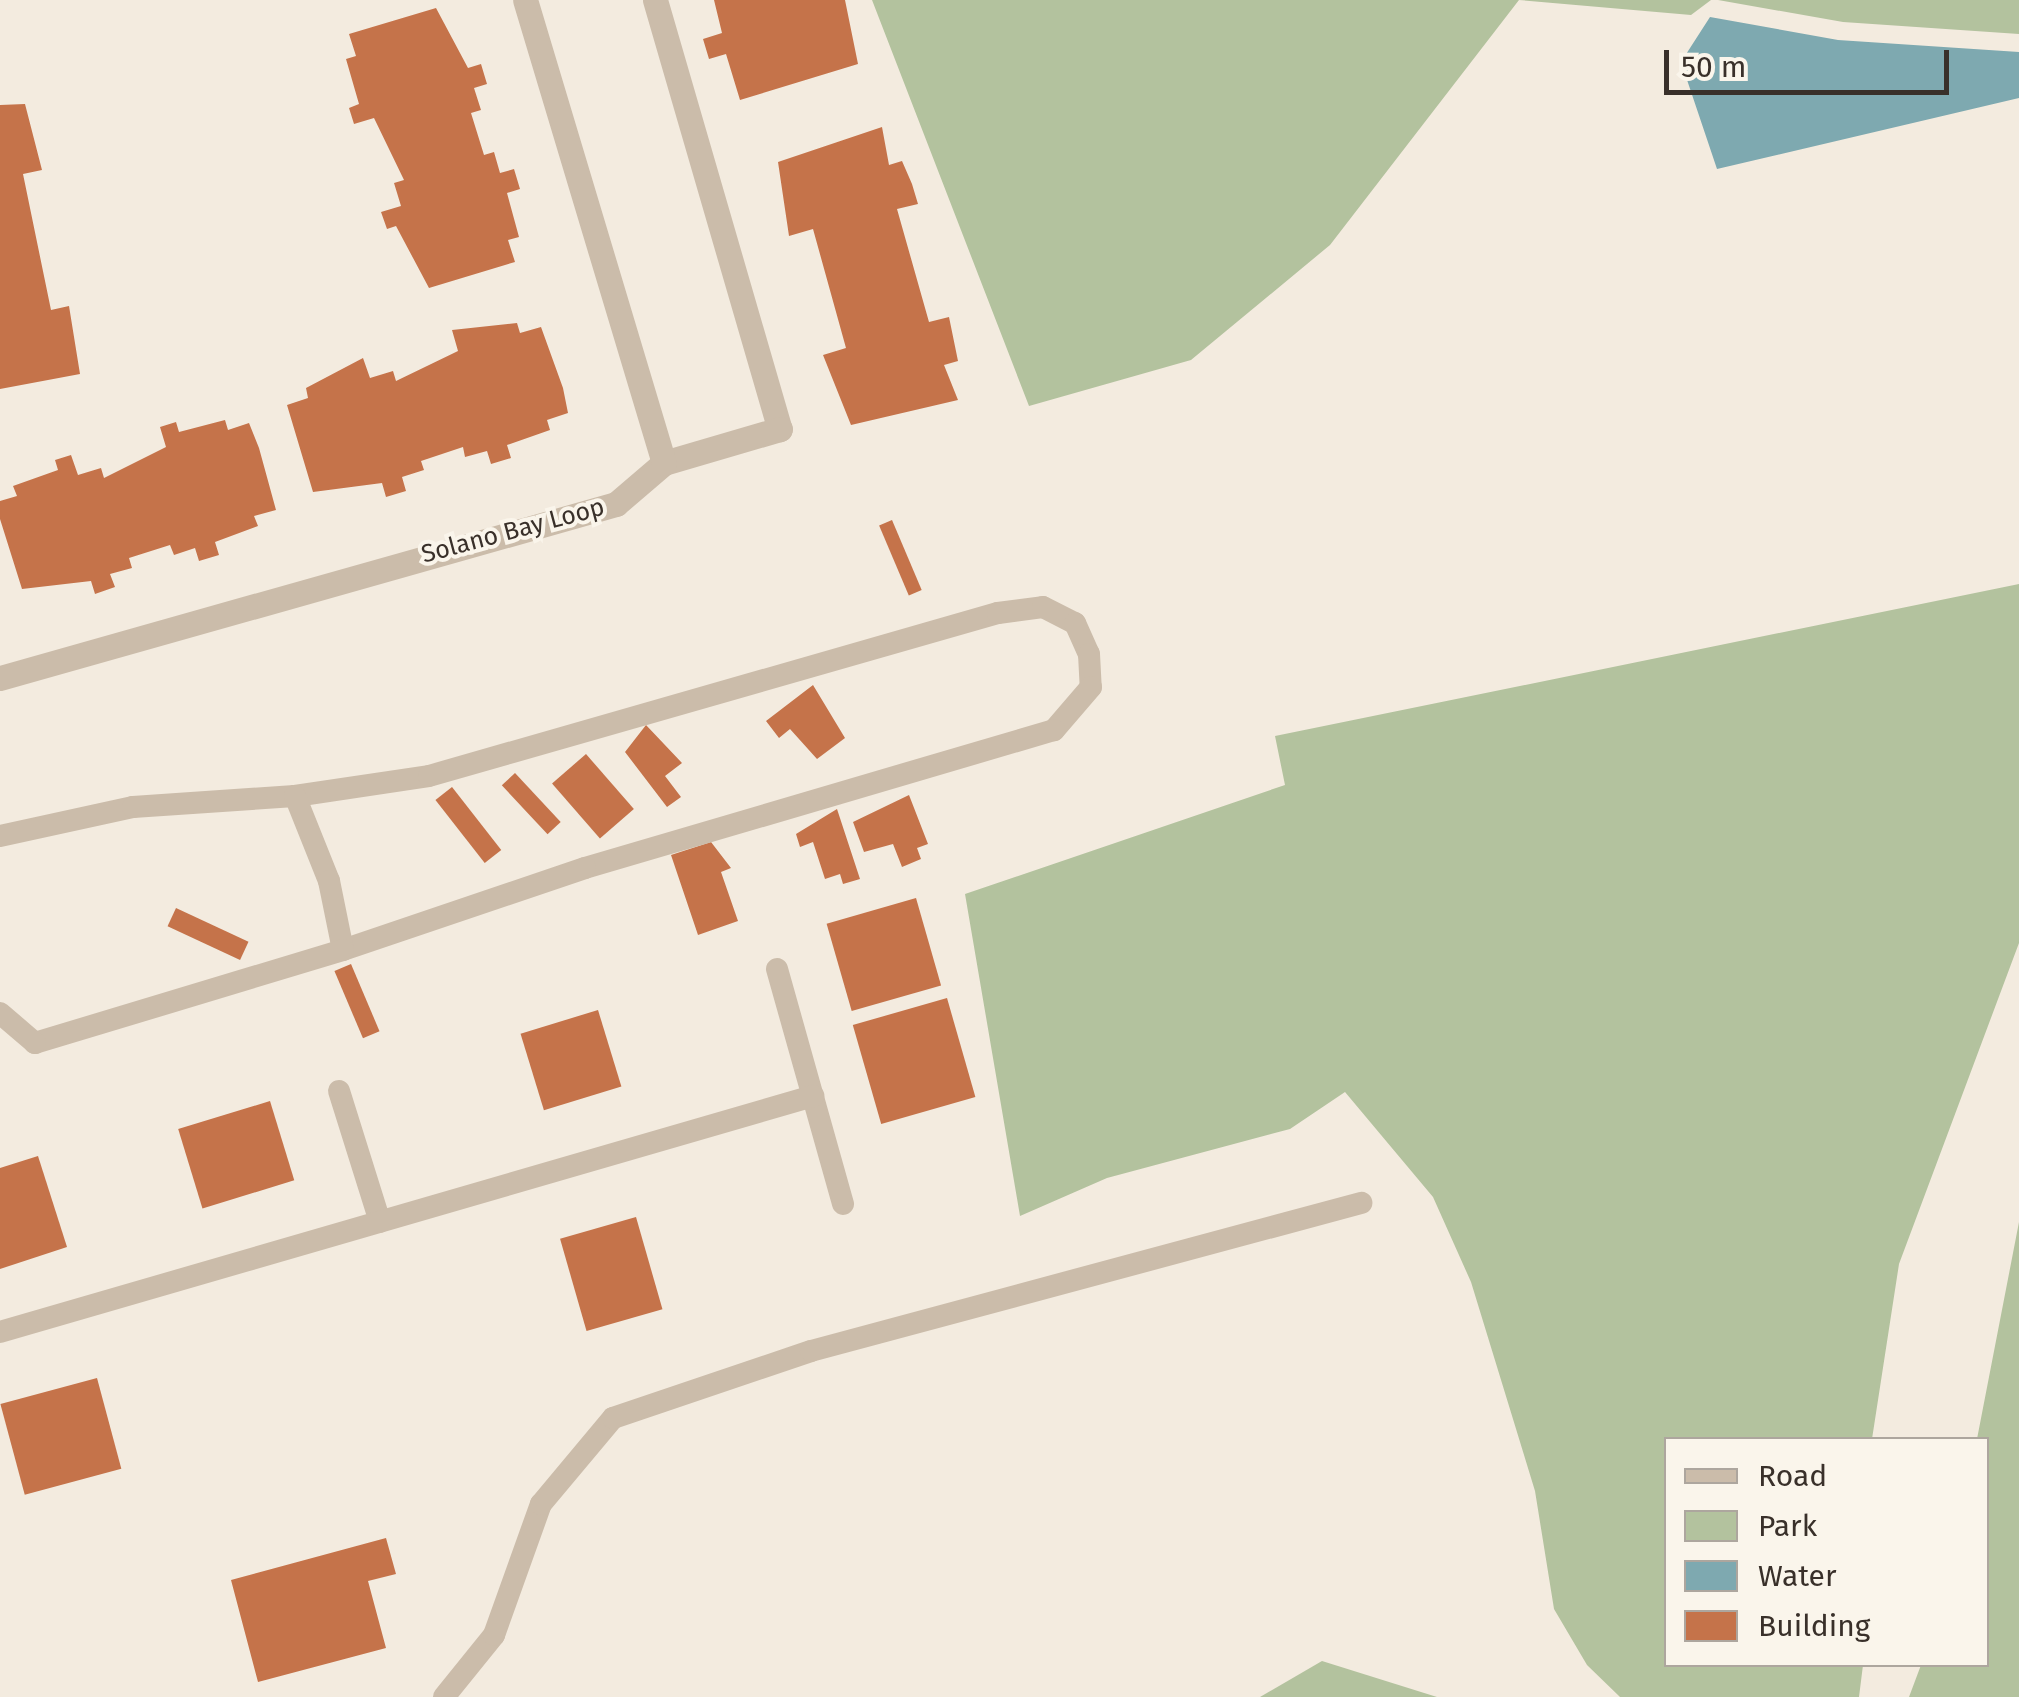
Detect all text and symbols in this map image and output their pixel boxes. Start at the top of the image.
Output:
scale bar [1669,30,1954,92]
text: 50 m [1681,49,1746,85]
street label: Solano Bay Loop [418,492,608,570]
legend [1664,1437,1989,1667]
text: Road [1758,1458,1827,1494]
text: Park [1758,1508,1817,1544]
text: Water [1758,1558,1837,1594]
text: Building [1758,1608,1870,1644]

